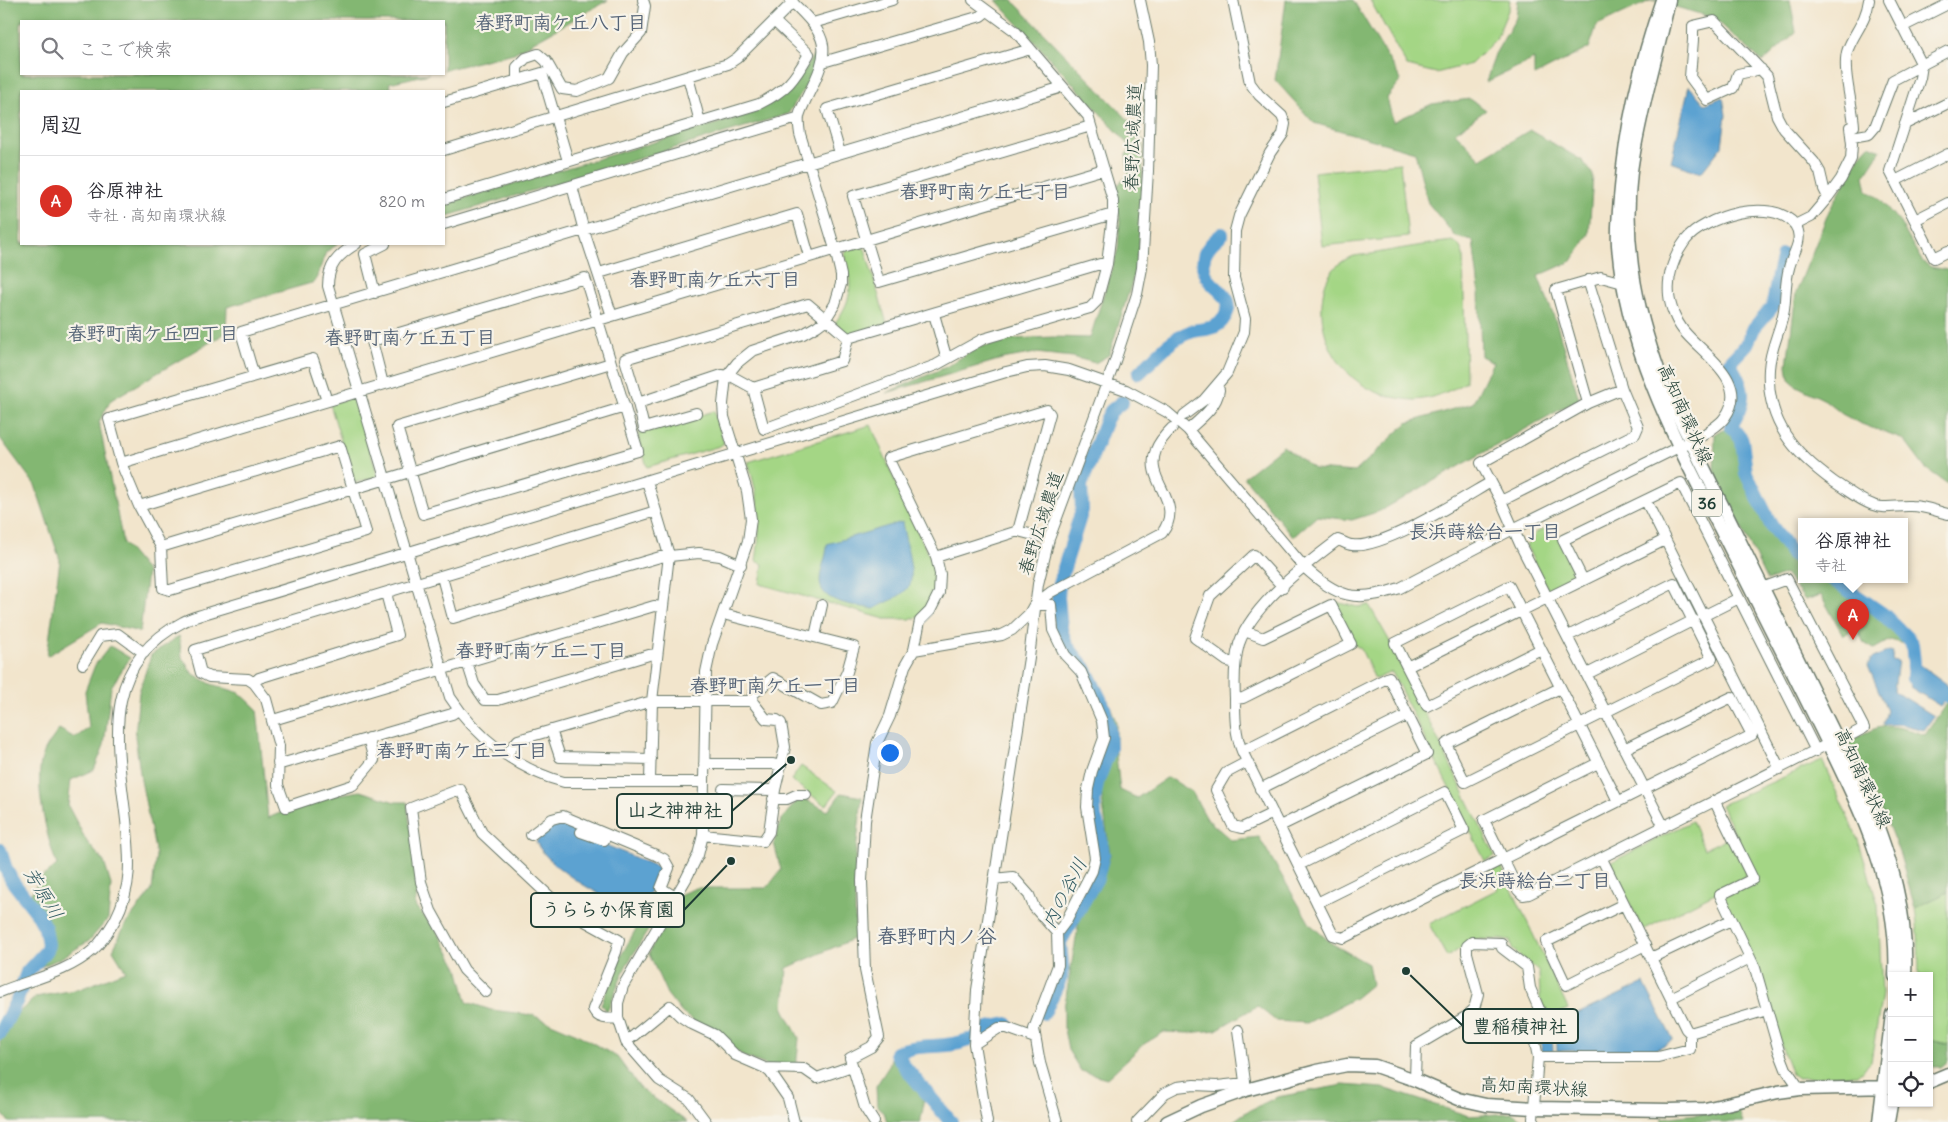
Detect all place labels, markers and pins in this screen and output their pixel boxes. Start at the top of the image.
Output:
pin: A [1837,599,1869,640]
callout: 山之神神社 [617,794,732,828]
callout: うららか保育園 [531,893,684,927]
callout: 豊稲積神社 [1463,1009,1578,1043]

